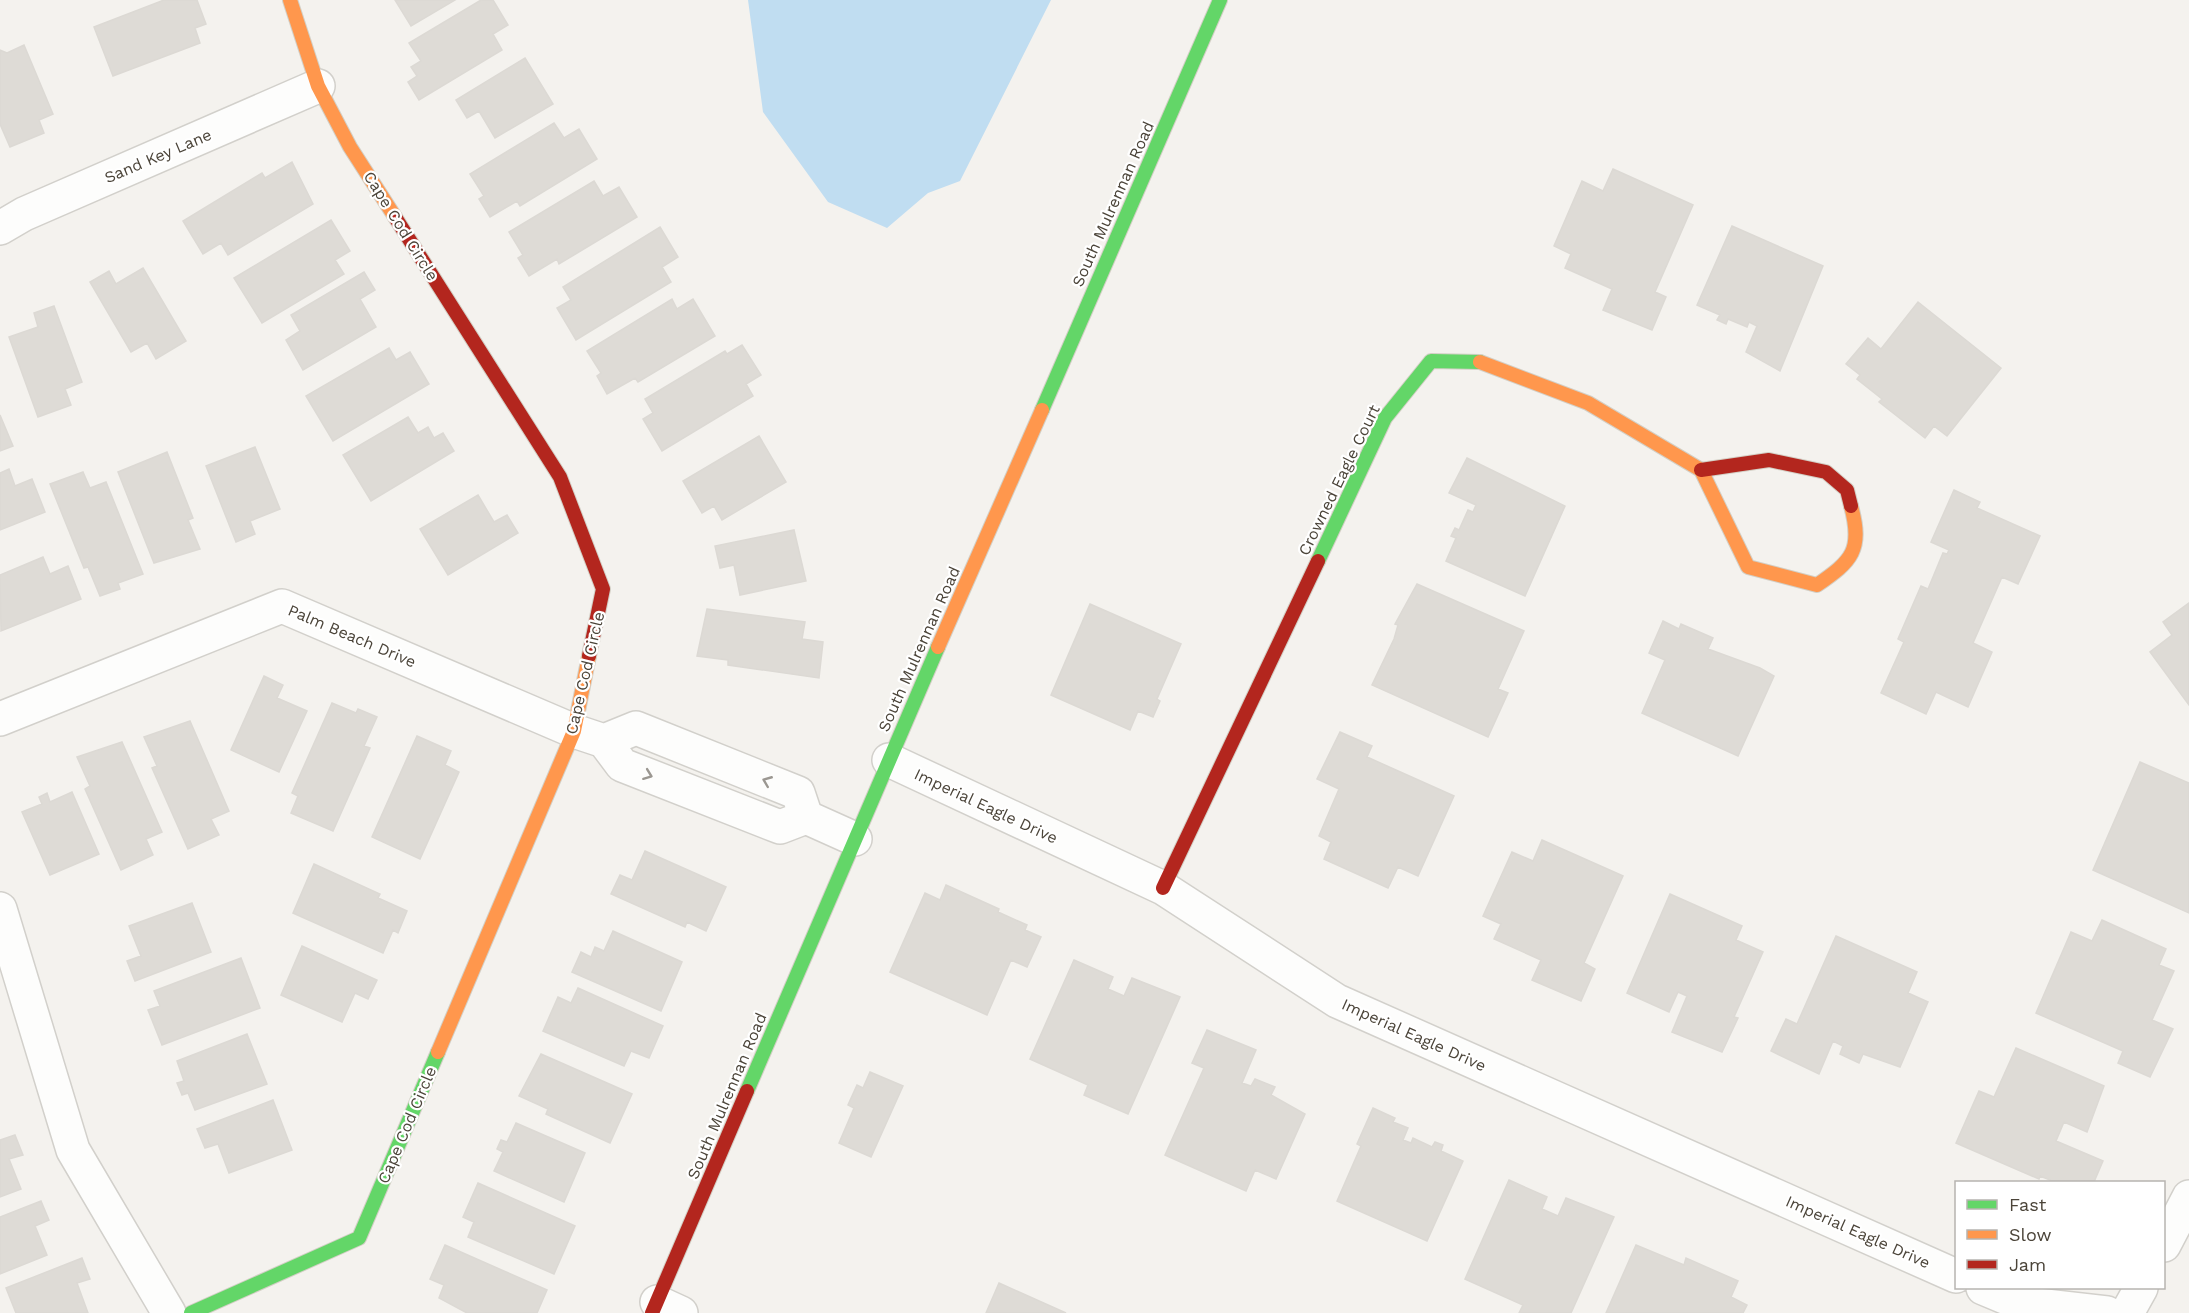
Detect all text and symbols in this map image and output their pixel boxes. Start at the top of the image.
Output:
street label: South Mulrennan Road [1068,118,1158,290]
street label: Sand Key Lane [102,125,214,187]
street label: Cape Cod Circle [360,168,442,284]
street label: Crowned Eagle Court [1294,401,1384,558]
street label: South Mulrennan Road [874,563,964,735]
street label: Palm Beach Drive [285,600,419,672]
street label: Cape Cod Circle [562,610,608,736]
street label: Imperial Eagle Drive [911,764,1061,848]
one-way arrow [642,768,653,780]
one-way arrow [762,775,773,788]
street label: Imperial Eagle Drive [1339,995,1489,1075]
street label: South Mulrennan Road [683,1010,771,1182]
street label: Cape Cod Circle [374,1064,440,1186]
legend [1955,1181,2165,1289]
street label: Imperial Eagle Drive [1783,1192,1933,1272]
text: Fast [2009,1194,2047,1215]
text: Slow [2009,1224,2052,1245]
text: Jam [2009,1254,2046,1275]

